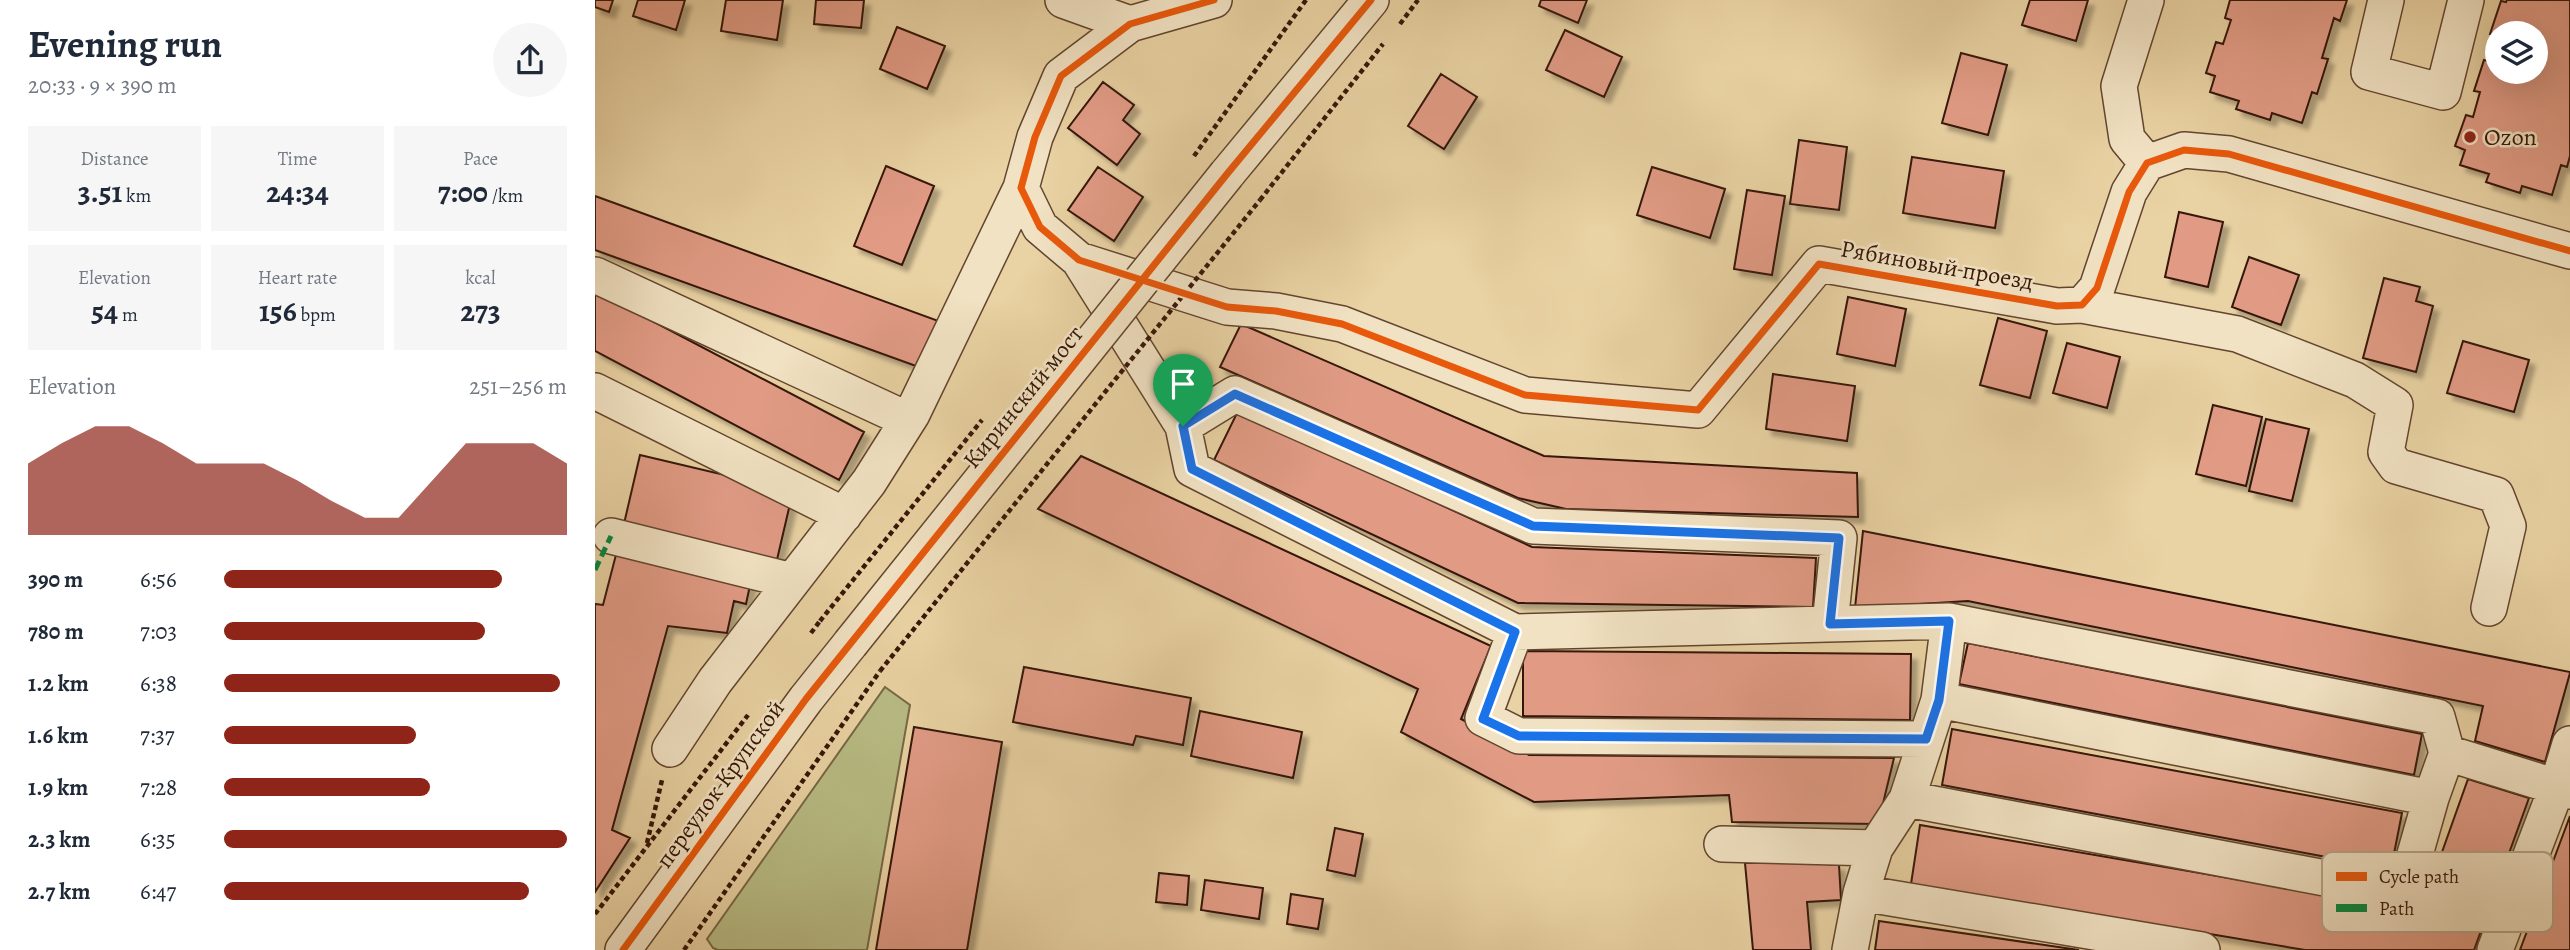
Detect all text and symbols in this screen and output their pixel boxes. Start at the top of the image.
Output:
text: Evening run [28,18,222,70]
map controls [2485,21,2548,84]
button: layers [2485,21,2548,84]
button: share [493,23,567,97]
text: 20:33 · 9 × 390 m [28,70,177,101]
place label: Ozon [2484,121,2537,153]
marker: Ozon [2462,129,2478,145]
text: Distance [80,146,149,172]
text: Time [278,146,317,172]
text: Pace [463,146,498,172]
text: 3.51 [78,172,122,212]
text: 24:34 [266,172,329,212]
text: 7:00 [438,172,488,212]
text: km [122,183,151,209]
text: /km [488,183,523,209]
street label: Рябиновый проезд [1838,232,2036,298]
text: Elevation [78,265,151,291]
text: Heart rate [258,265,337,291]
text: kcal [465,265,496,291]
text: 54 [91,291,118,331]
text: 156 [259,291,297,331]
text: 273 [460,291,501,331]
text: m [118,302,138,328]
text: bpm [297,302,336,328]
street label: Киринский мост [955,319,1091,475]
pin [1153,354,1213,426]
icon: arrive [1164,365,1202,403]
text: Elevation [28,371,116,402]
text: 251–256 m [469,371,567,402]
text: 390 m [28,564,83,595]
text: 6:56 [140,564,177,595]
text: 780 m [28,616,84,647]
text: 7:03 [140,616,177,647]
text: 1.2 km [28,668,89,699]
text: 6:38 [140,668,177,699]
street label: переулок Крупской [648,694,792,874]
text: 1.6 km [28,720,88,751]
text: 7:37 [140,720,174,751]
text: 1.9 km [28,772,88,803]
text: 7:28 [140,772,177,803]
text: 2.3 km [28,824,91,855]
text: 6:35 [140,824,176,855]
legend [2322,852,2553,932]
text: Cycle path [2379,864,2459,890]
text: 2.7 km [28,876,90,907]
text: 6:47 [140,876,176,907]
text: Path [2379,896,2414,922]

